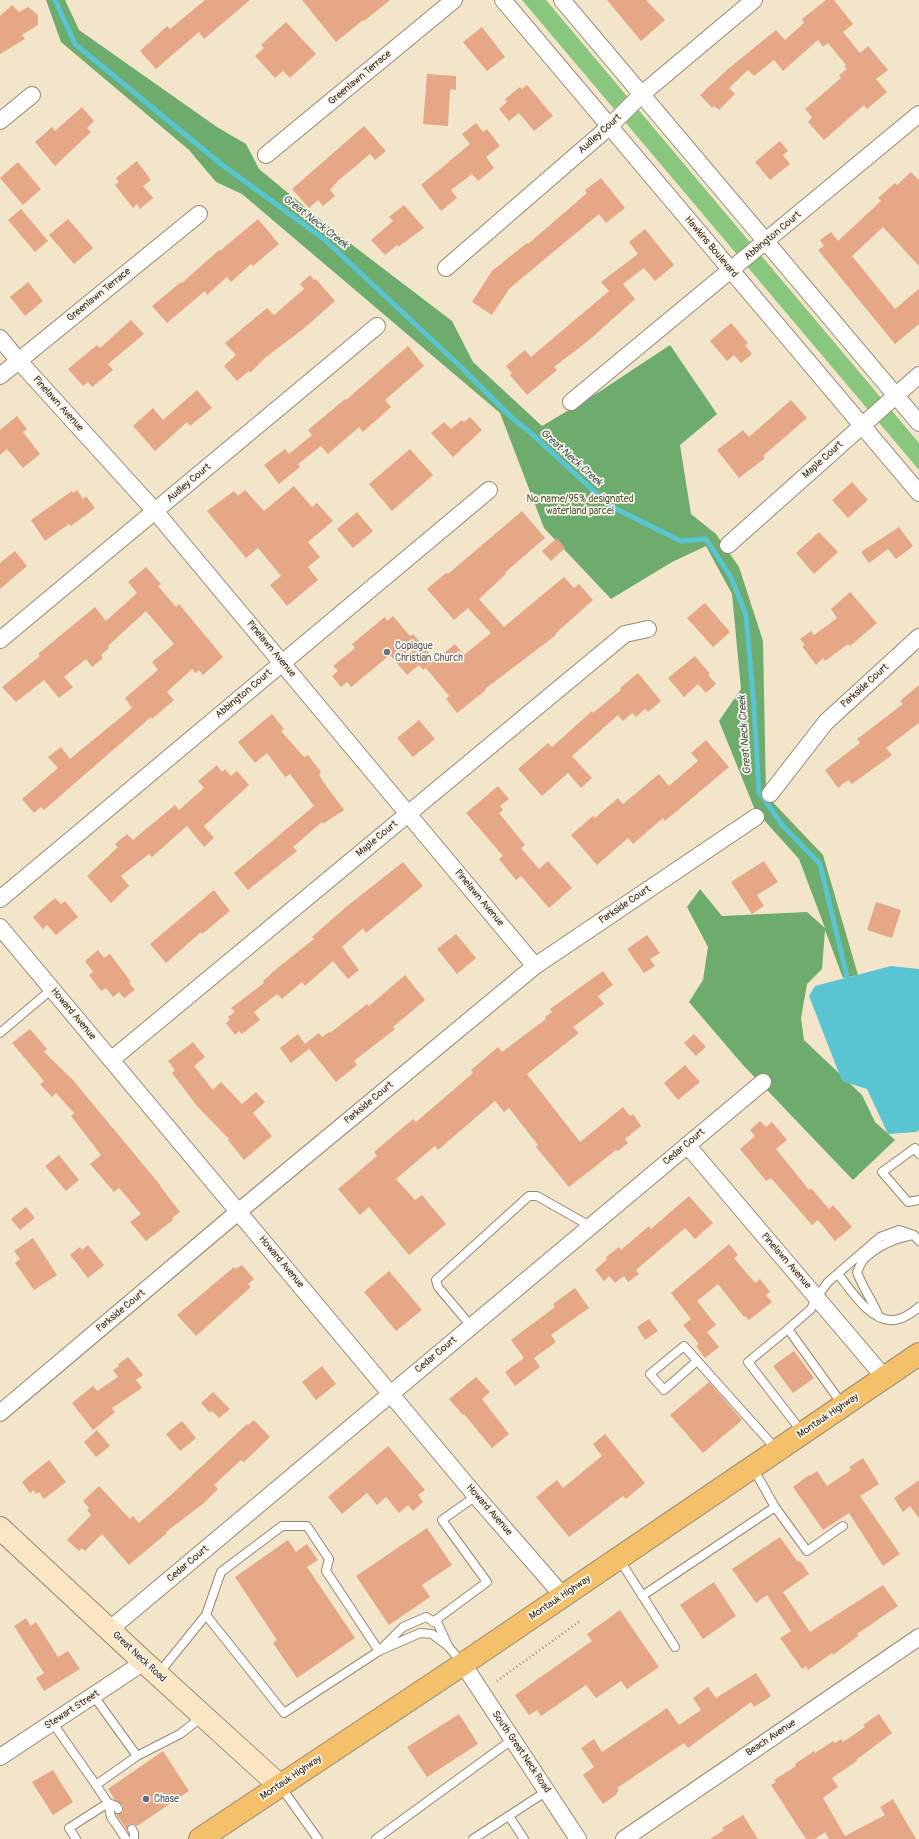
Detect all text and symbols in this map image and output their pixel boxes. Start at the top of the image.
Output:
street label: Greenlawn Terrace [326,48,394,108]
street label: Audley Court [576,111,624,157]
water label: Great Neck Creek [280,192,350,252]
street label: Abbington Court [742,209,804,263]
street label: Hawkins Boulevard [682,214,740,280]
street label: Greenlawn Terrace [65,266,133,324]
street label: Pinelawn Avenue [30,374,86,434]
water label: Great Neck Creek [537,427,605,489]
street label: Maple Court [800,439,846,481]
street label: Audley Court [164,461,214,505]
park label: No name/95% designated waterland parcel [526,493,634,516]
street label: Pinelawn Avenue [244,618,298,680]
place label: Copiague Christian Church [395,640,463,664]
marker: Copiague Christian Church [382,647,392,657]
street label: Parkside Court [839,661,891,711]
street label: Abbington Court [213,667,275,721]
water label: Great Neck Creek [736,695,754,775]
street label: Maple Court [354,818,400,860]
street label: Pinelawn Avenue [452,867,506,929]
street label: Parkside Court [597,883,653,927]
street label: Howard Avenue [48,986,98,1042]
street label: Parkside Court [342,1079,396,1127]
street label: Cedar Court [661,1126,707,1168]
street label: Pinelawn Avenue [758,1231,814,1291]
street label: Howard Avenue [256,1234,306,1290]
street label: Parkside Court [94,1287,148,1335]
street label: Cedar Court [413,1334,459,1376]
street label: Montauk Highway [795,1391,861,1441]
street label: Howard Avenue [463,1482,515,1538]
street label: Cedar Court [165,1543,211,1585]
street label: Montauk Highway [527,1573,593,1623]
street label: Great Neck Road [110,1629,168,1685]
street label: Stewart Street [42,1688,102,1732]
street label: South Great Neck Road [489,1709,553,1795]
street label: Beach Avenue [744,1717,798,1759]
street label: Montauk Highway [258,1753,324,1803]
place label: Chase [154,1793,179,1805]
marker: Chase [141,1794,151,1804]

